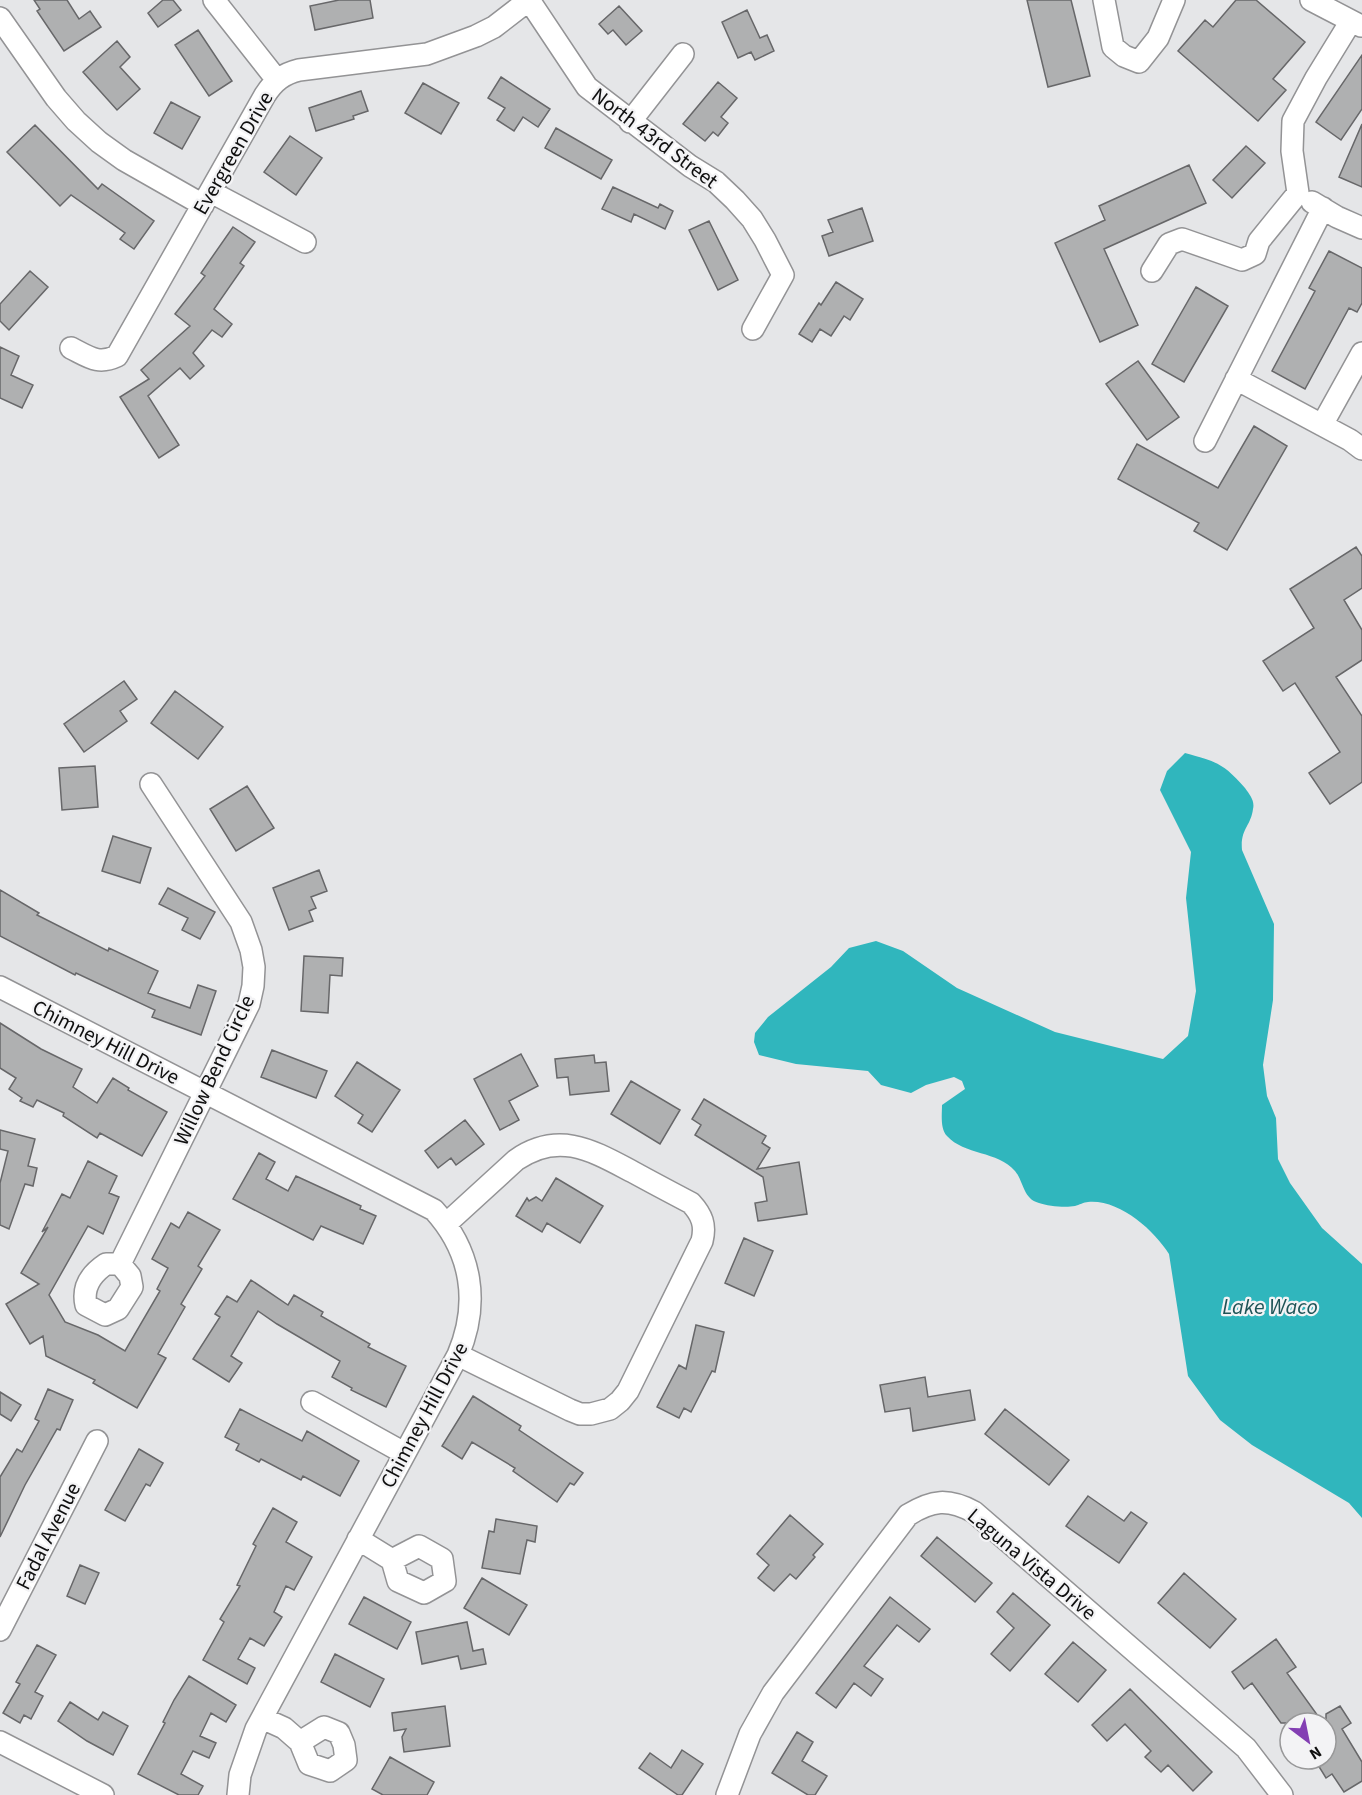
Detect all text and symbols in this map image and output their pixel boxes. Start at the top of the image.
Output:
street label: North 43rd Street [586,80,724,196]
street label: Evergreen Drive [186,86,280,220]
street label: Willow Bend Circle [166,990,262,1150]
street label: Chimney Hill Drive [27,992,185,1092]
water label: Lake Waco [1222,1291,1318,1323]
street label: Chimney Hill Drive [373,1337,475,1493]
street label: Fadal Avenue [8,1477,88,1595]
street label: Laguna Vista Drive [961,1501,1103,1627]
north arrow [1278,1711,1338,1771]
text: N [1305,1741,1326,1765]

